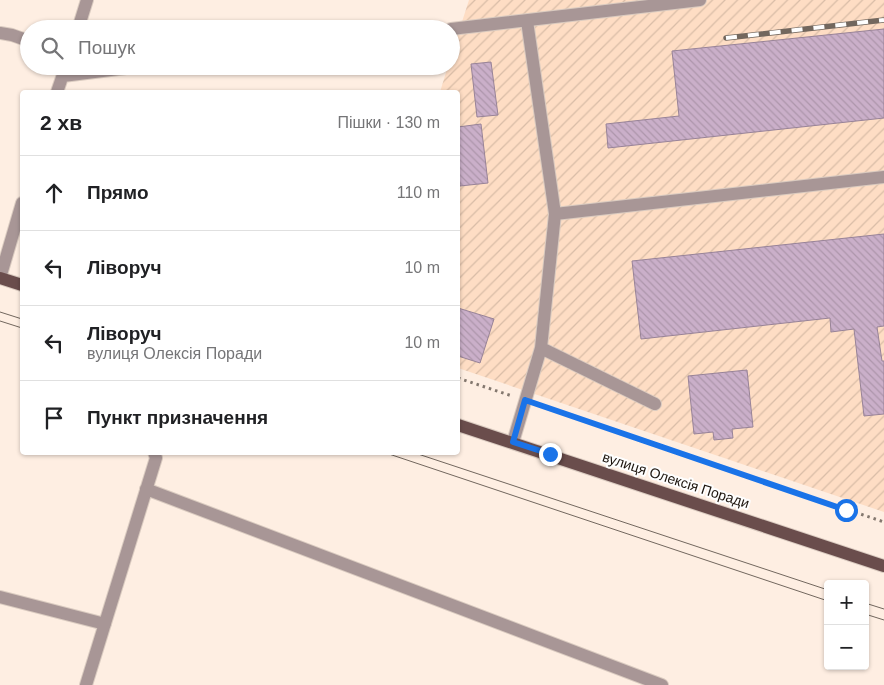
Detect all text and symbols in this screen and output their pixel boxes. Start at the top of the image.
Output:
search box [20,20,460,75]
icon: search [38,34,66,62]
text: Пошук [78,37,135,58]
text: 2 хв [40,111,82,134]
text: Пішки · 130 m [337,114,440,131]
icon: ahead [40,179,68,207]
text: Прямо [87,182,149,203]
text: 110 m [397,184,440,201]
icon: left [40,254,68,282]
text: Ліворуч [87,257,162,278]
text: 10 m [404,259,440,276]
text: Ліворуч [87,323,162,344]
icon: left [40,329,68,357]
text: 10 m [404,334,440,351]
text: вулиця Олексія Поради [87,345,262,362]
icon: arrive [40,404,68,432]
text: Пункт призначення [87,407,268,428]
route end [539,443,562,466]
street label: вулиця Олексія Поради [601,449,751,511]
route start [835,499,858,522]
map controls [824,580,869,670]
button: + [824,580,869,625]
button: − [824,625,869,670]

